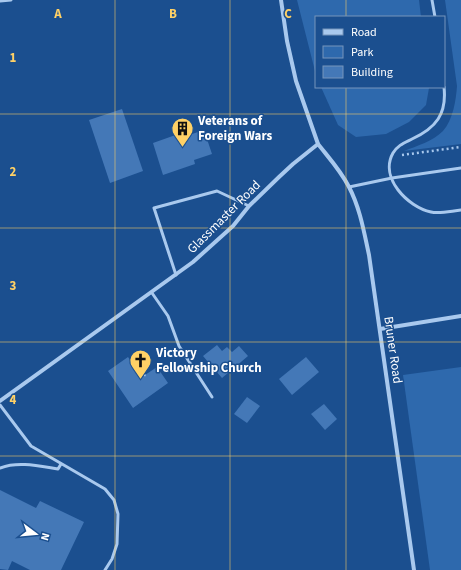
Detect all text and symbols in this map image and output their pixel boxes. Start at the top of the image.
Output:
text: A [53,5,62,23]
text: B [169,5,177,23]
text: C [284,5,292,23]
legend [315,16,445,88]
text: Road [351,24,377,41]
text: Park [351,44,373,61]
text: 1 [10,49,17,67]
text: Building [351,64,393,81]
place label: Veterans of Foreign Wars [197,112,272,145]
building icon: Veterans of Foreign Wars [169,115,195,148]
text: 2 [10,163,17,181]
street label: Glassmaster Road [183,176,265,258]
text: 3 [10,277,17,295]
street label: Bruner Road [379,315,407,385]
place label: Victory Fellowship Church [155,344,262,377]
church icon: Victory Fellowship Church [127,347,153,380]
text: 4 [10,391,17,409]
north arrow [16,514,56,554]
text: N [37,531,53,542]

